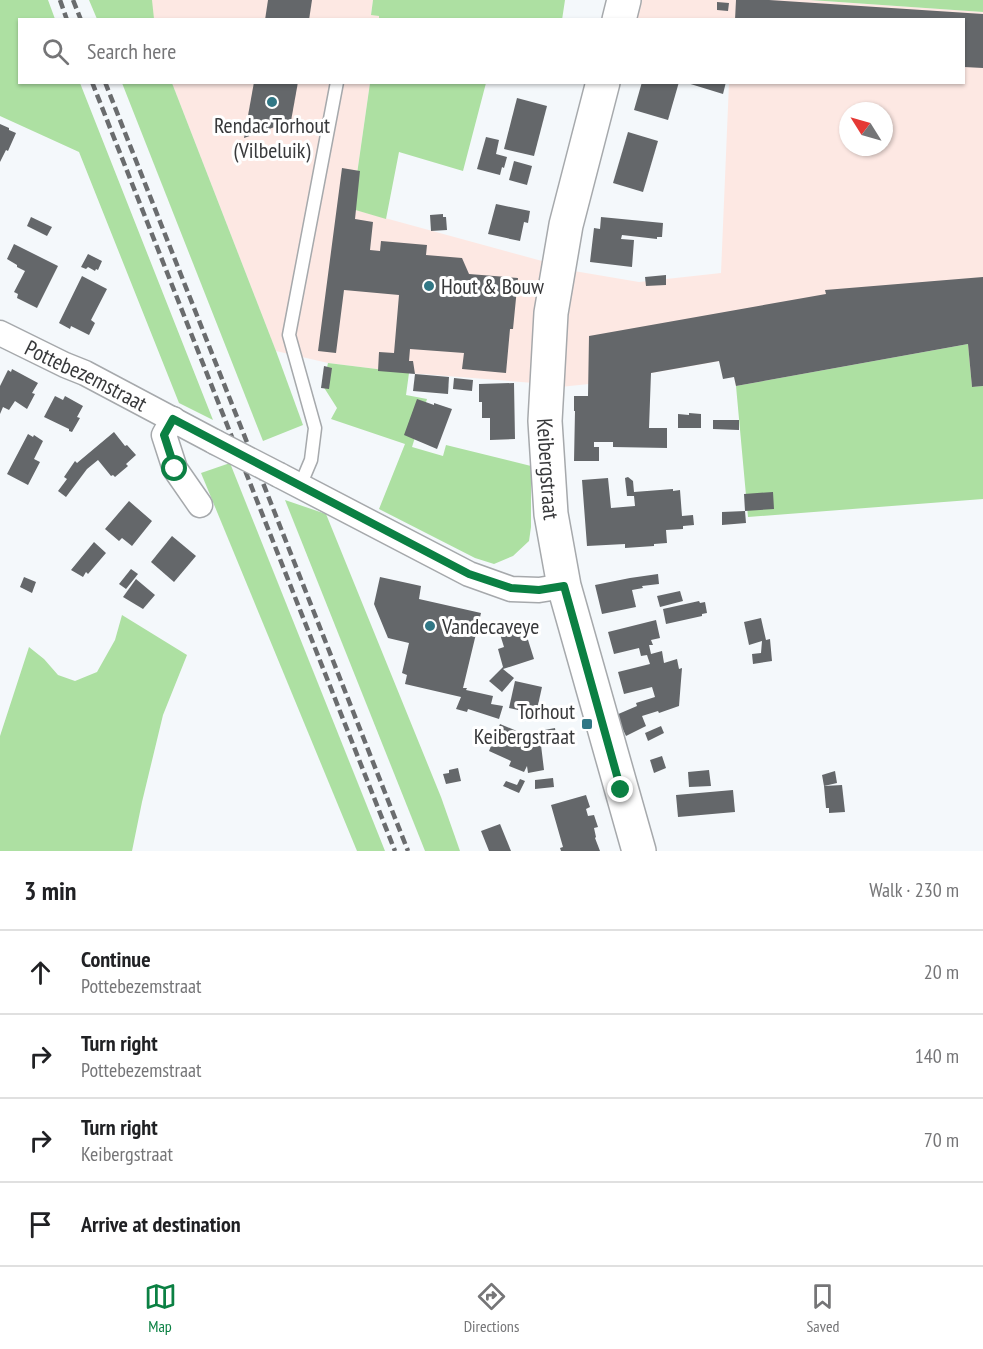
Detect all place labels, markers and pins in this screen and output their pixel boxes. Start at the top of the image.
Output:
marker: Rendac Torhout (Vilbeluik) [265,95,279,109]
place label: Rendac Torhout (Vilbeluik) [214,111,330,164]
place label: Hout & Bouw [441,272,544,300]
marker: Hout & Bouw [422,279,436,293]
place label: Vandecaveye [441,612,539,640]
marker: Vandecaveye [423,619,437,633]
place label: Torhout Keibergstraat [474,697,575,750]
marker: Torhout Keibergstraat [580,717,594,731]

